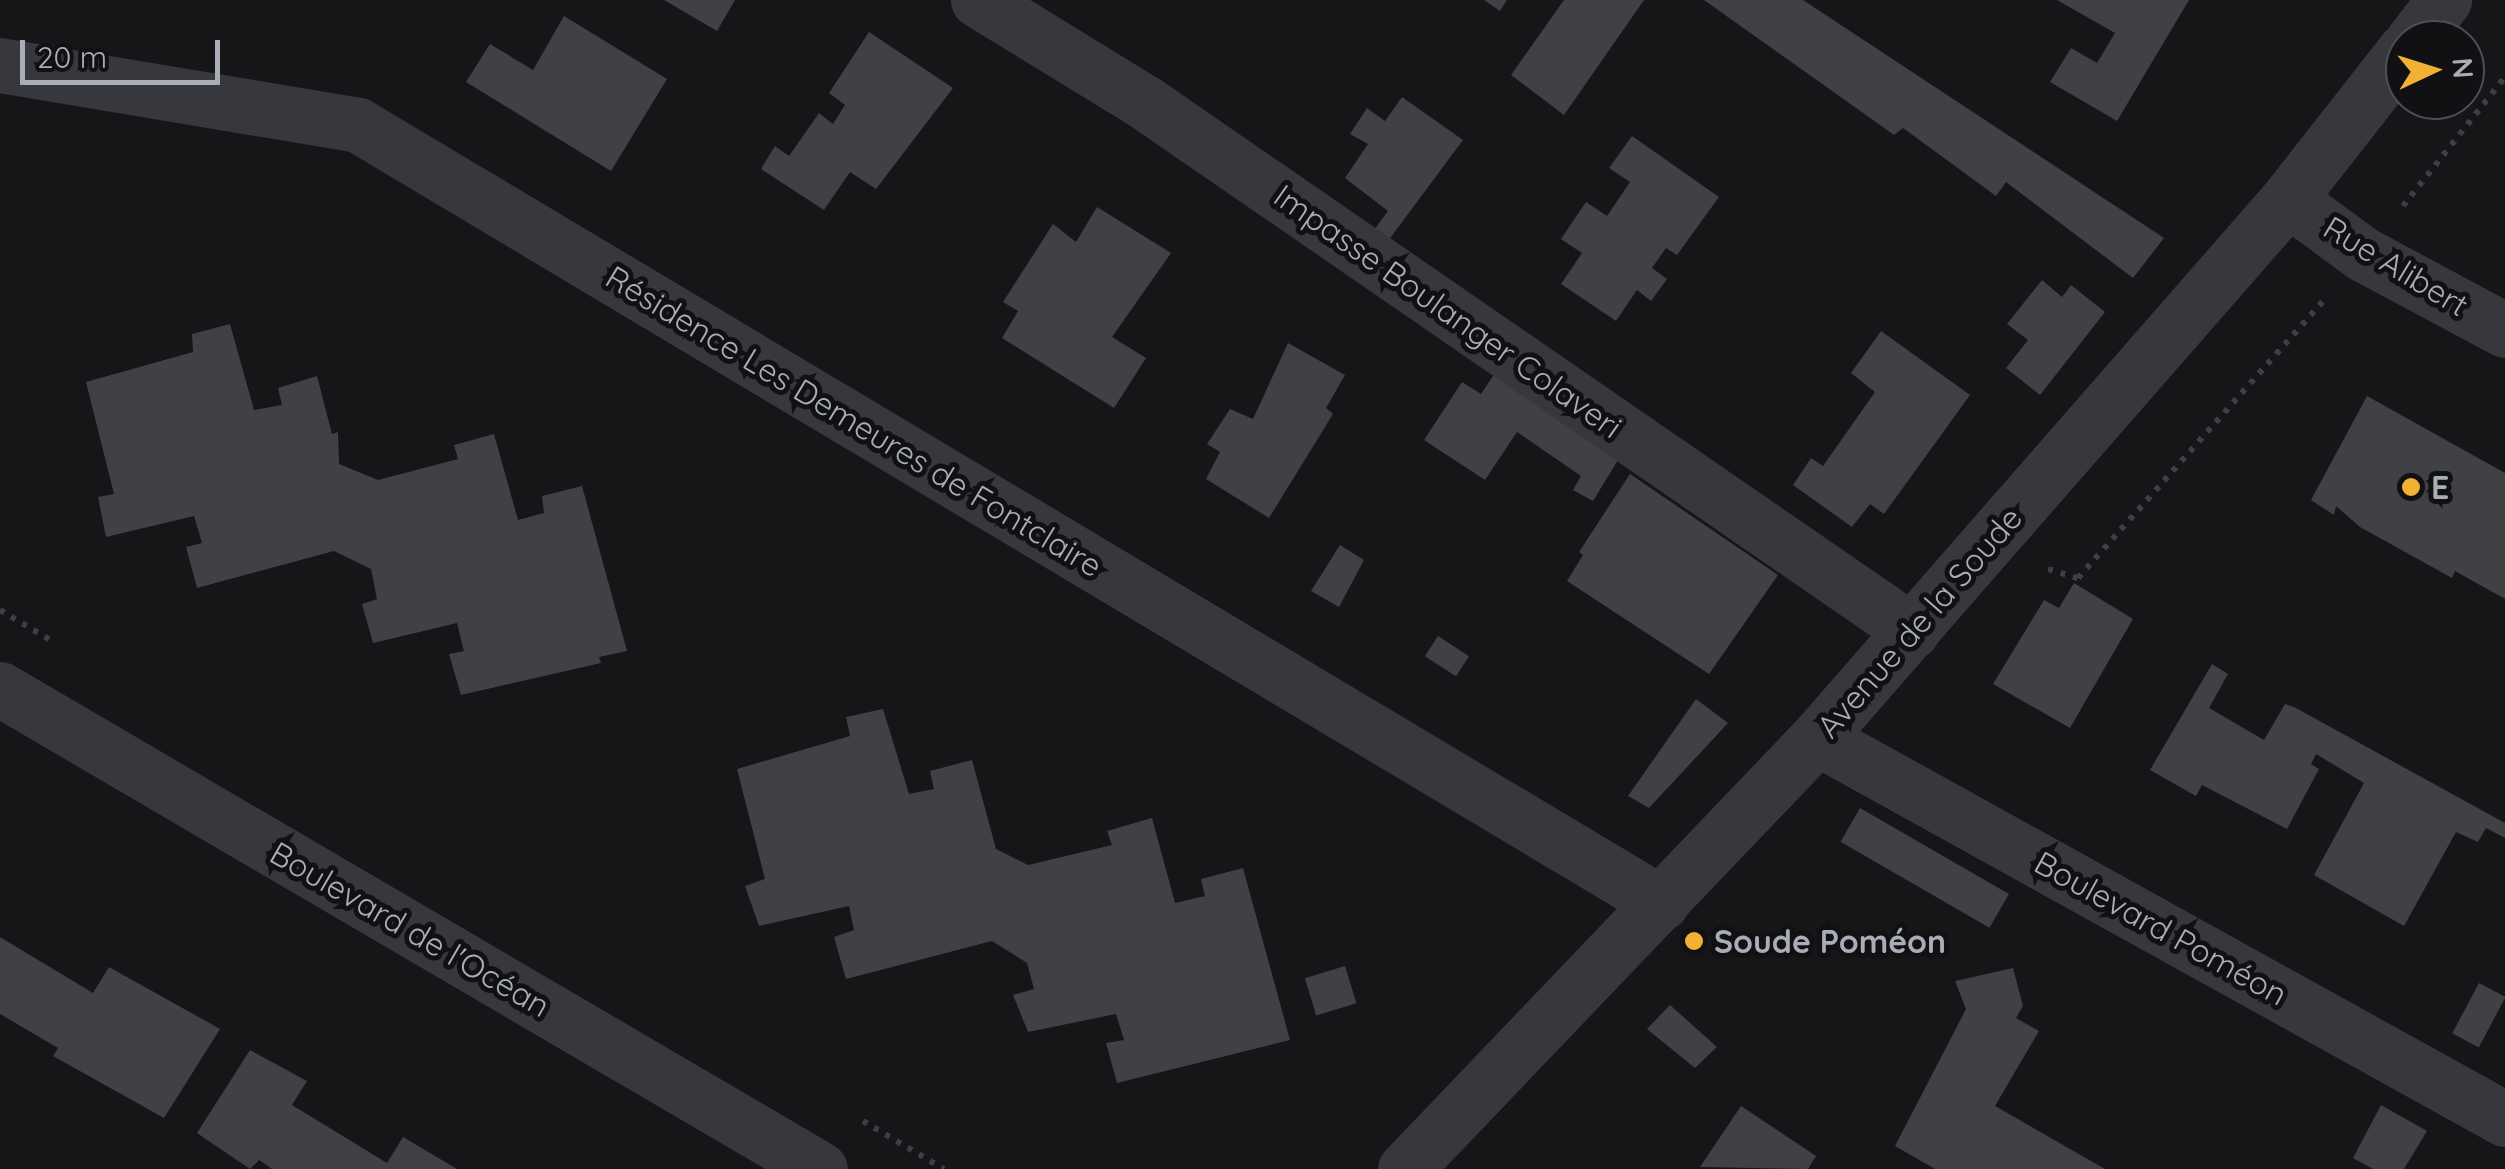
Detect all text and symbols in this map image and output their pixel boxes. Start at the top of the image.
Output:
scale bar [25,20,225,82]
north arrow [2385,20,2485,120]
text: 20 m [37,38,107,76]
text: N [2445,57,2482,80]
street label: Impasse Boulanger Colaveri [1267,176,1629,446]
street label: Rue Alibert [2317,208,2475,324]
street label: Résidence Les Demeures de Fontclaire [599,257,1109,585]
place label: E [2431,468,2449,506]
marker: E [2400,476,2422,498]
street label: Avenue de la Soude [1808,499,2030,745]
street label: Boulevard de l'Océan [263,833,557,1025]
street label: Boulevard Poméon [2028,843,2294,1013]
place label: Soude Poméon [1714,922,1946,960]
marker: Soude Poméon [1683,930,1705,952]

